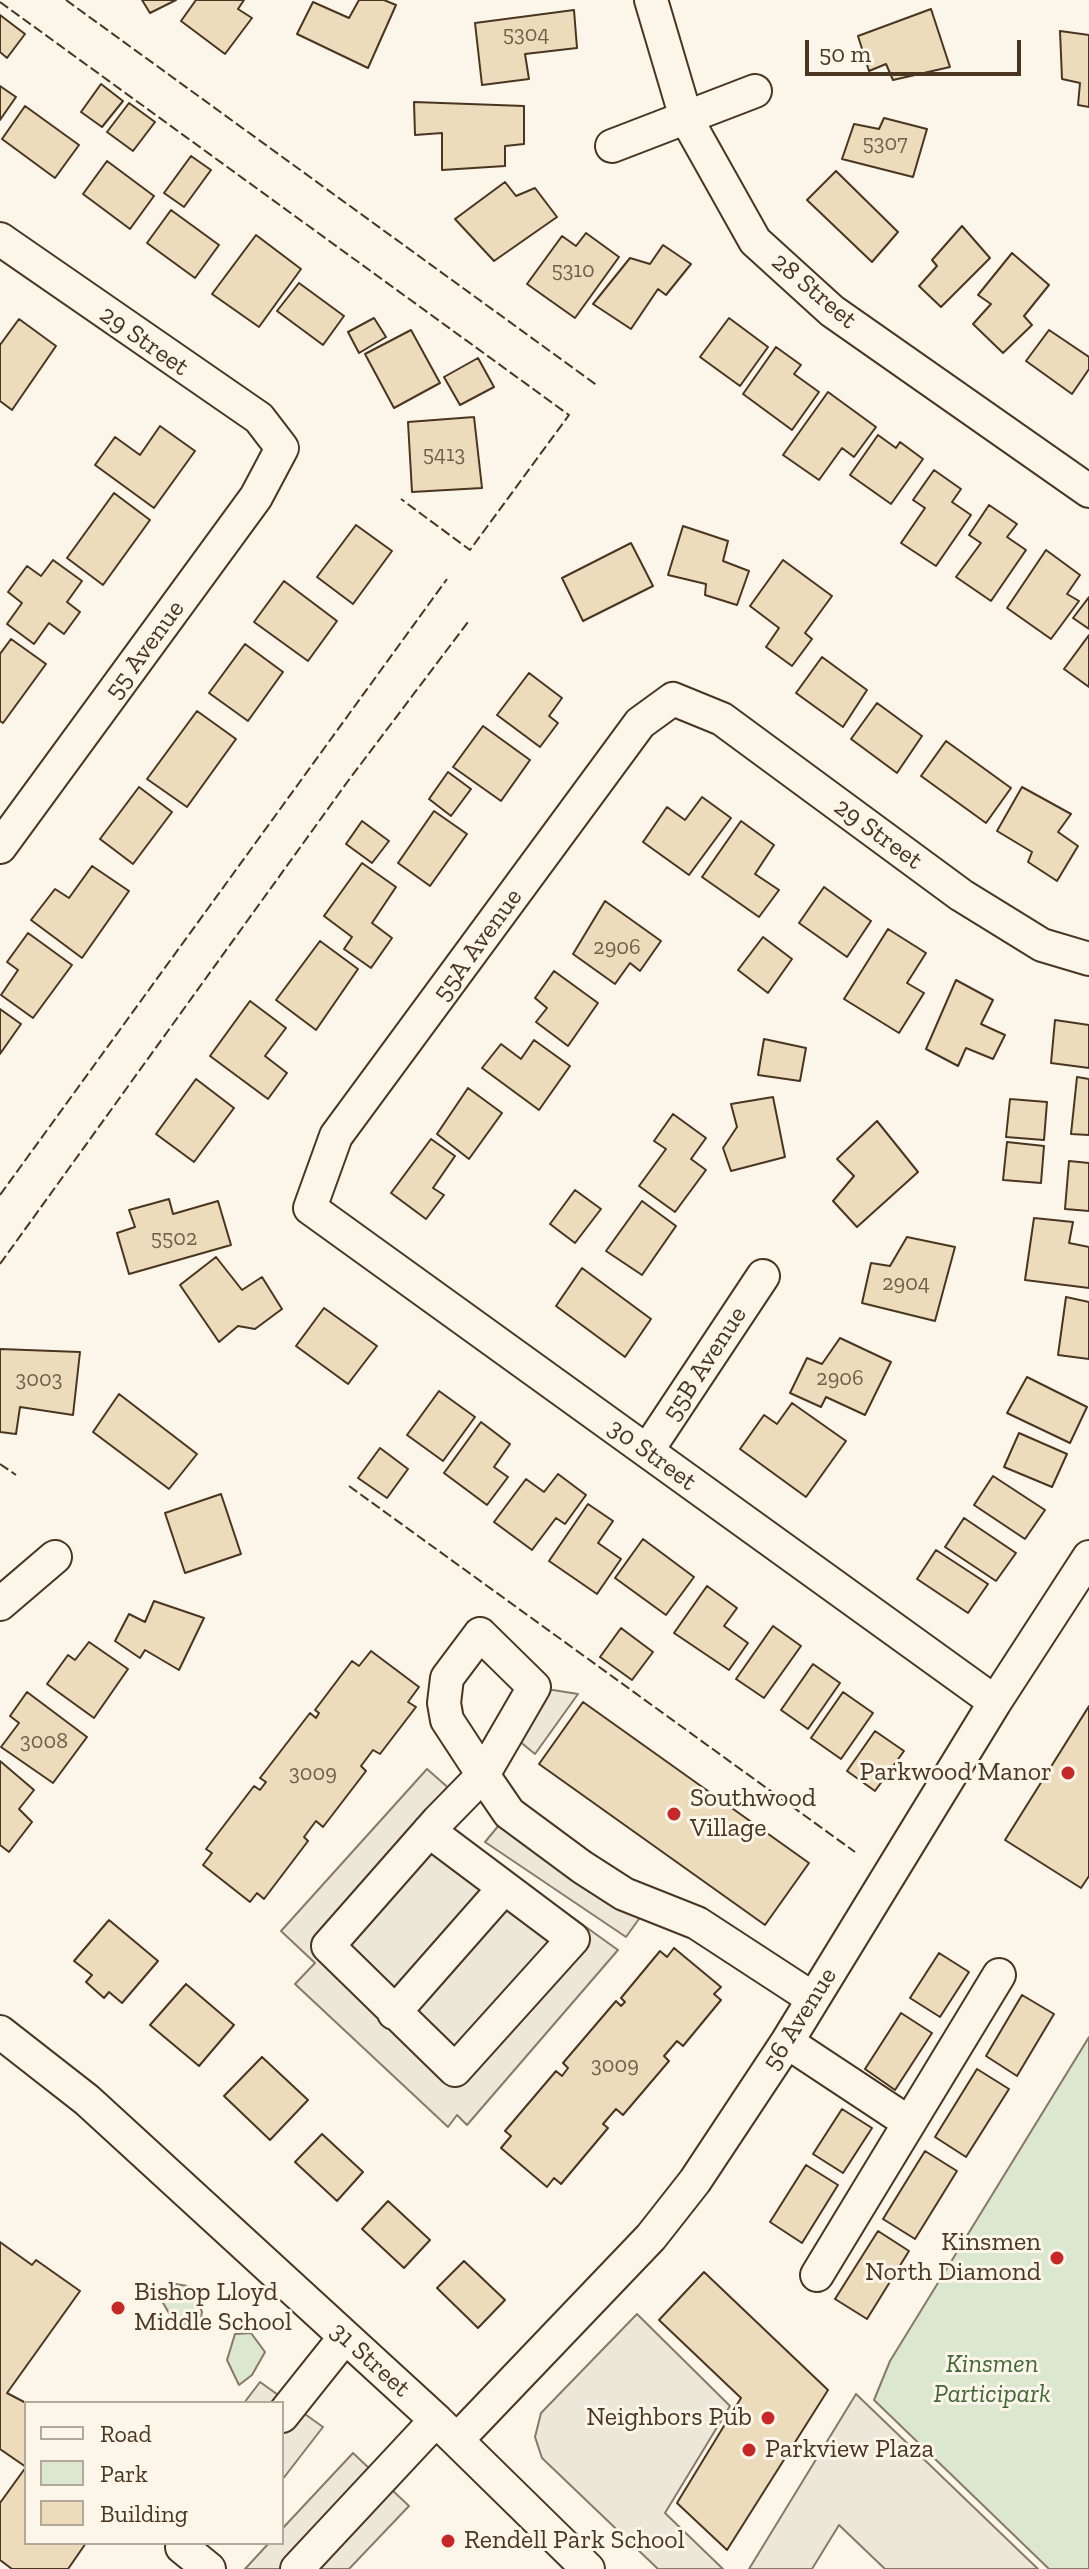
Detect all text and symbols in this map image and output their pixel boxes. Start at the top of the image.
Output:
house number: 5304 [503,22,549,48]
scale bar [809,24,1025,74]
text: 50 m [819,39,871,68]
house number: 5307 [862,131,908,157]
street label: 28 Street [765,246,863,336]
house number: 5310 [551,258,595,284]
street label: 29 Street [93,299,195,383]
house number: 5413 [423,442,465,468]
street label: 55 Avenue [99,594,191,706]
street label: 29 Street [828,792,928,876]
street label: 55A Avenue [427,883,529,1007]
house number: 2906 [593,935,641,961]
house number: 5502 [151,1226,197,1252]
house number: 2904 [882,1271,930,1297]
street label: 55B Avenue [656,1301,754,1427]
house number: 2906 [816,1366,864,1392]
house number: 3003 [16,1367,62,1393]
street label: 30 Street [602,1412,702,1498]
house number: 3008 [20,1729,68,1755]
place label: Parkwood Manor [860,1757,1052,1789]
house number: 3009 [289,1761,337,1787]
marker: Parkwood Manor [1059,1764,1077,1782]
place label: Southwood Village [690,1783,816,1844]
marker: Southwood Village [665,1805,683,1823]
street label: 56 Avenue [756,1962,844,2076]
house number: 3009 [591,2053,639,2079]
place label: Kinsmen North Diamond [865,2227,1041,2288]
marker: Kinsmen North Diamond [1048,2249,1066,2267]
place label: Bishop Lloyd Middle School [134,2277,292,2338]
marker: Bishop Lloyd Middle School [109,2299,127,2317]
street label: 31 Street [323,2316,417,2404]
park label: Kinsmen Participark [933,2349,1051,2410]
legend [24,2401,284,2545]
place label: Neighbors Pub [586,2402,752,2434]
marker: Neighbors Pub [759,2409,777,2427]
text: Road [100,2419,152,2448]
place label: Parkview Plaza [765,2434,934,2466]
marker: Parkview Plaza [740,2441,758,2459]
text: Park [100,2459,148,2488]
text: Building [100,2499,188,2528]
place label: Rendell Park School [464,2525,685,2557]
marker: Rendell Park School [439,2532,457,2550]

